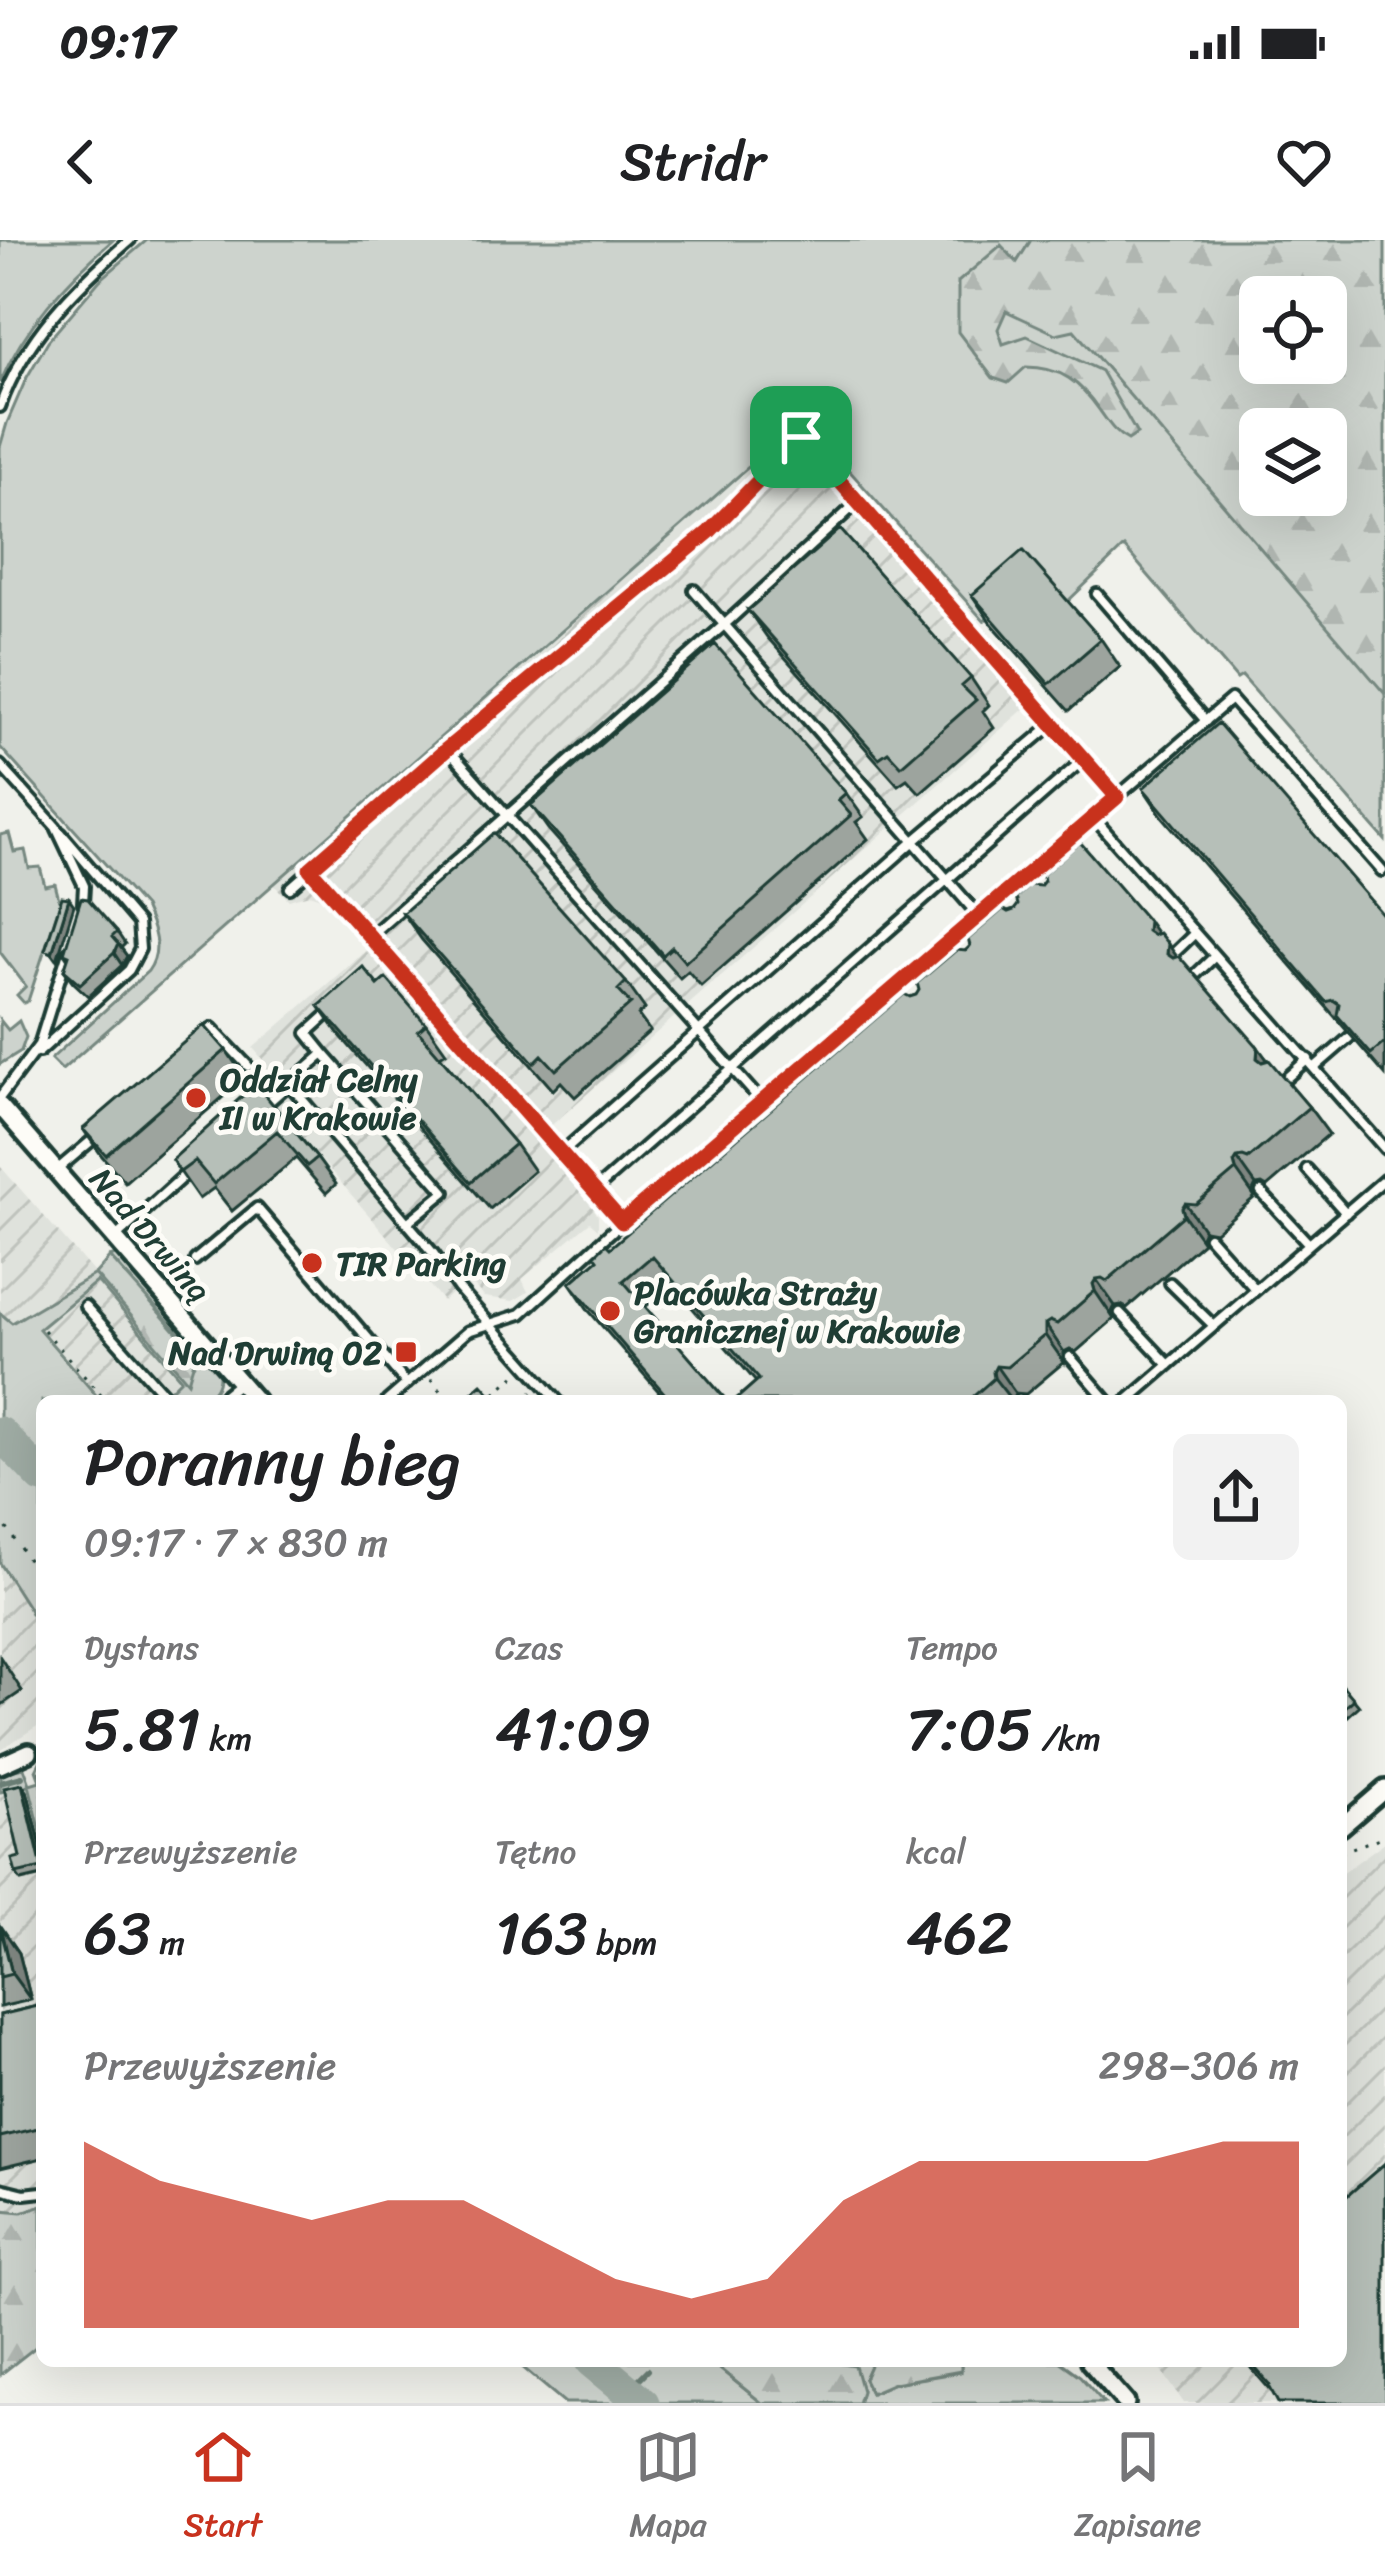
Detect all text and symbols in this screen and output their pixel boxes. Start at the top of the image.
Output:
text: 09:17 [60,2,175,82]
text: Stridr [620,114,765,210]
icon: back [48,129,114,195]
icon: heart [1271,129,1337,195]
map controls [1239,276,1347,516]
button: locate [1239,276,1347,384]
pin [750,386,852,488]
icon: arrive [768,404,834,470]
button: layers [1239,408,1347,516]
place label: Oddział Celny II w Krakowie [218,1051,419,1147]
marker: Oddział Celny II w Krakowie [183,1085,209,1111]
street label: Nad Drwiną [74,1153,226,1316]
place label: TIR Parking [336,1235,507,1293]
marker: TIR Parking [299,1250,325,1276]
place label: Placówka Straży Granicznej w Krakowie [634,1264,960,1360]
marker: Placówka Straży Granicznej w Krakowie [597,1298,623,1324]
place label: Nad Drwiną 02 [168,1324,382,1382]
marker: Nad Drwiną 02 [393,1339,419,1365]
text: Poranny bieg [84,1404,461,1521]
button: share [1173,1434,1299,1560]
text: 09:17 · 7 × 830 m [84,1508,388,1577]
text: Dystans [84,1619,199,1677]
text: Czas [495,1619,563,1677]
text: Tempo [906,1619,998,1677]
text: 5.81 [84,1677,201,1783]
text: 41:09 [495,1677,651,1783]
text: 7:05 [906,1677,1033,1783]
text: km [201,1710,252,1768]
text: /km [1033,1710,1101,1768]
text: Przewyższenie [84,1823,297,1881]
text: Tętno [495,1823,576,1881]
text: kcal [906,1823,966,1881]
text: 63 [84,1881,151,1987]
text: 163 [495,1881,588,1987]
text: 462 [906,1881,1012,1987]
text: m [151,1914,185,1972]
text: bpm [588,1914,657,1972]
text: Przewyższenie [84,2031,336,2100]
text: 298–306 m [1099,2031,1299,2100]
tab: Start [184,2424,262,2554]
tab: Mapa [629,2424,707,2554]
tab: Zapisane [1074,2424,1201,2554]

